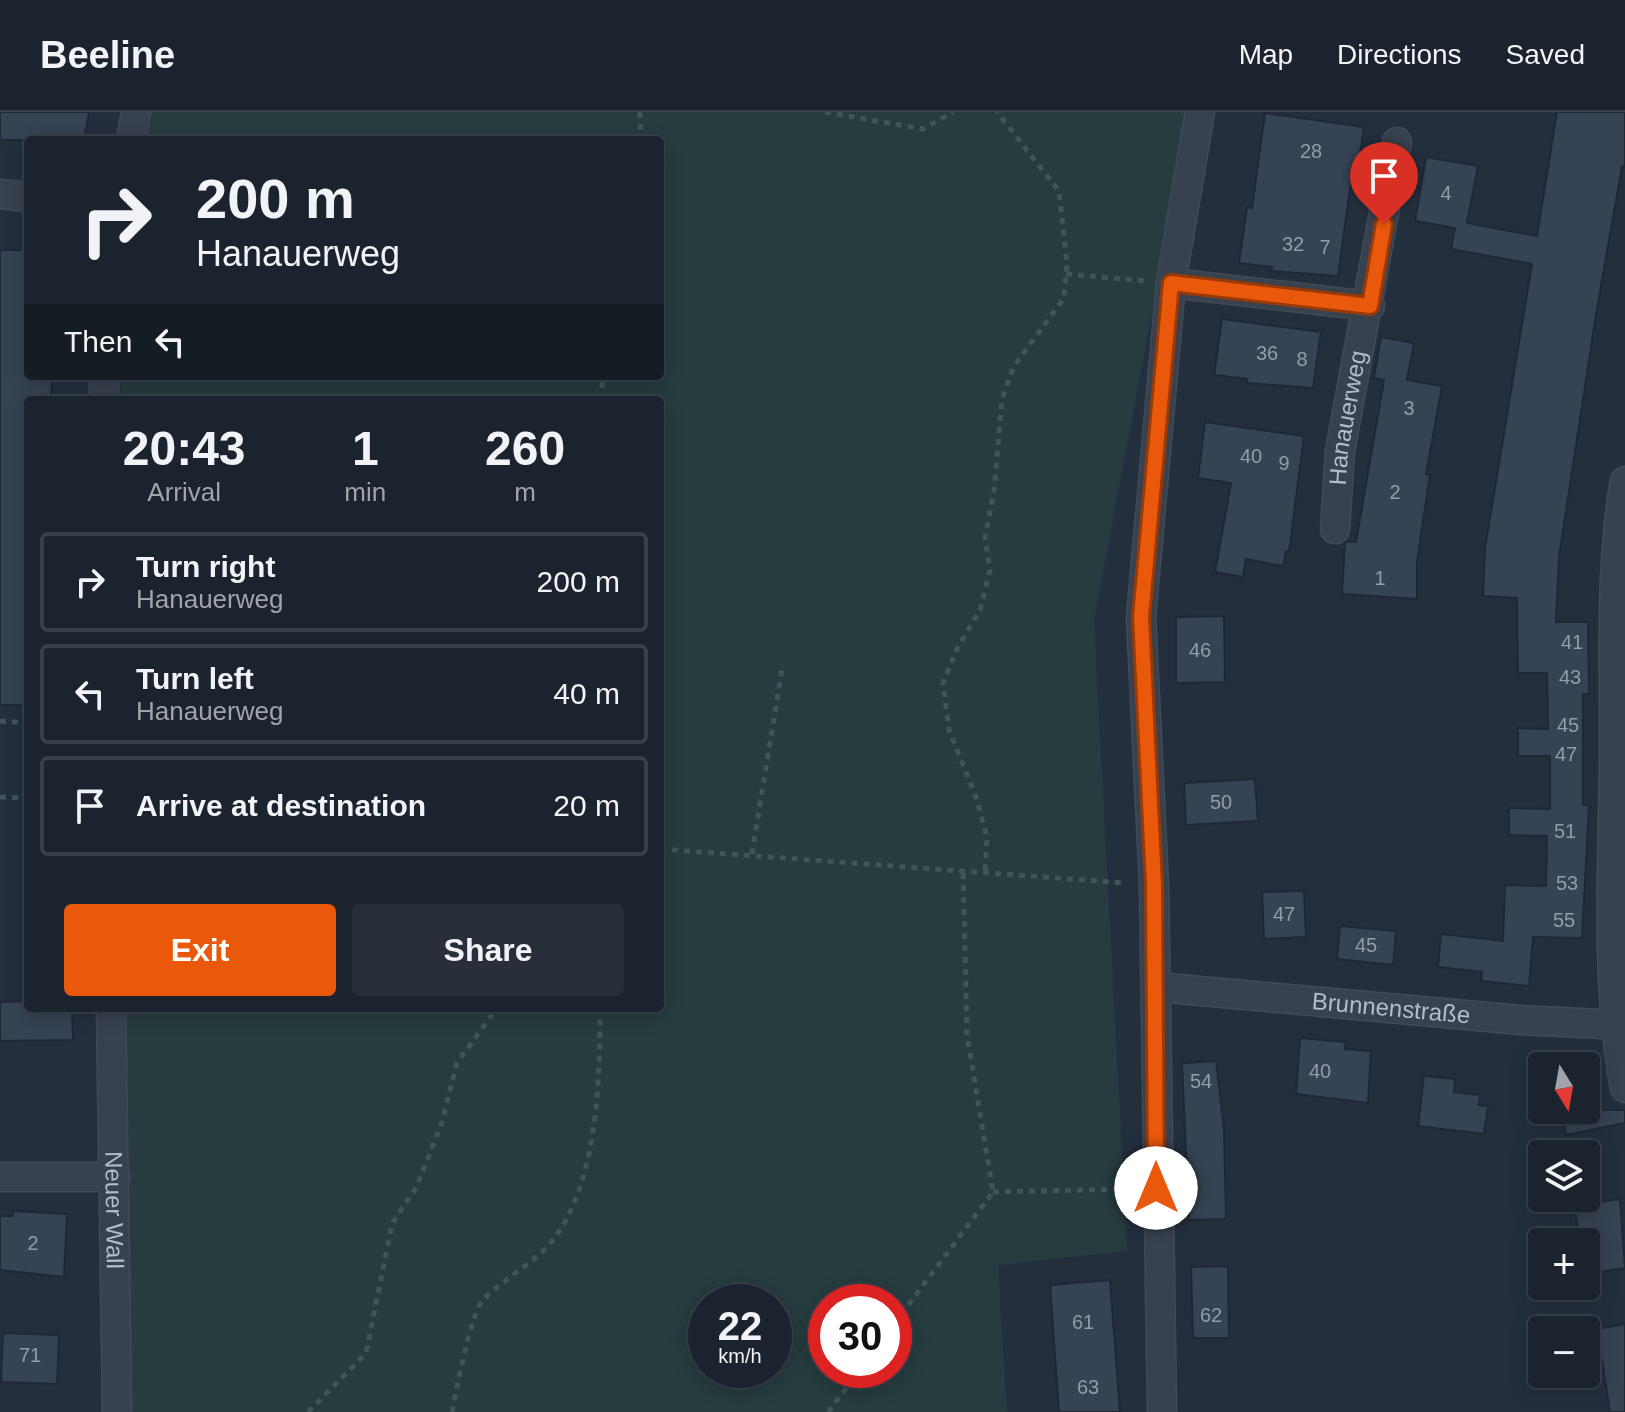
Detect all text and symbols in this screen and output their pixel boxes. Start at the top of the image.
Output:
text: Beeline [40,34,175,76]
text: Map [1239,39,1293,70]
text: Directions [1337,39,1462,70]
text: Saved [1506,39,1585,70]
house number: 28 [1300,140,1322,162]
pin [1350,142,1418,224]
icon: arrive [1362,154,1406,198]
text: 200 m [196,167,355,230]
icon: right [64,168,168,272]
house number: 4 [1440,182,1452,204]
text: Hanauerweg [196,233,400,274]
house number: 32 [1282,233,1304,255]
house number: 7 [1319,236,1331,258]
icon: left [148,320,192,364]
text: Then [64,325,132,358]
house number: 36 [1256,342,1278,364]
house number: 8 [1296,348,1308,370]
street label: Hanauerweg [1324,348,1371,486]
house number: 3 [1403,397,1415,419]
text: 20:43 [123,422,246,475]
text: 1 [352,422,379,475]
text: 260 [485,422,565,475]
house number: 40 [1240,445,1262,467]
house number: 9 [1278,452,1290,474]
text: Arrival [147,477,221,507]
text: min [344,477,386,507]
text: m [514,477,536,507]
house number: 2 [1389,481,1401,503]
text: Turn right [136,550,275,583]
icon: right [68,560,112,604]
text: 200 m [537,565,620,598]
house number: 1 [1374,567,1386,589]
text: Hanauerweg [136,584,283,614]
house number: 41 [1561,631,1583,653]
house number: 46 [1189,639,1211,661]
text: Turn left [136,662,254,695]
house number: 43 [1559,666,1581,688]
icon: left [68,672,112,716]
text: 40 m [553,677,620,710]
text: Hanauerweg [136,696,283,726]
house number: 45 [1557,714,1579,736]
house number: 47 [1555,743,1577,765]
icon: arrive [68,784,112,828]
text: Arrive at destination [136,789,426,822]
text: 20 m [553,789,620,822]
house number: 50 [1210,791,1232,813]
house number: 51 [1554,820,1576,842]
house number: 53 [1556,872,1578,894]
house number: 47 [1273,903,1295,925]
button: Exit [64,904,336,996]
button: Share [352,904,624,996]
house number: 55 [1553,909,1575,931]
house number: 45 [1355,934,1377,956]
street label: Brunnenstraße [1311,987,1471,1028]
north arrow [1528,1052,1600,1124]
map controls [1528,1052,1600,1388]
house number: 40 [1309,1060,1331,1082]
house number: 54 [1190,1070,1212,1092]
button: layers [1528,1140,1600,1212]
position arrow [1114,1146,1198,1230]
street label: Neuer Wall [100,1151,129,1269]
button: + [1528,1228,1600,1300]
house number: 2 [27,1232,39,1254]
speed limit sign: 30 [808,1284,912,1388]
text: 22 [718,1304,762,1348]
house number: 62 [1200,1304,1222,1326]
house number: 61 [1072,1311,1094,1333]
button: − [1528,1316,1600,1388]
house number: 71 [19,1344,41,1366]
text: km/h [718,1345,762,1367]
house number: 63 [1077,1376,1099,1398]

